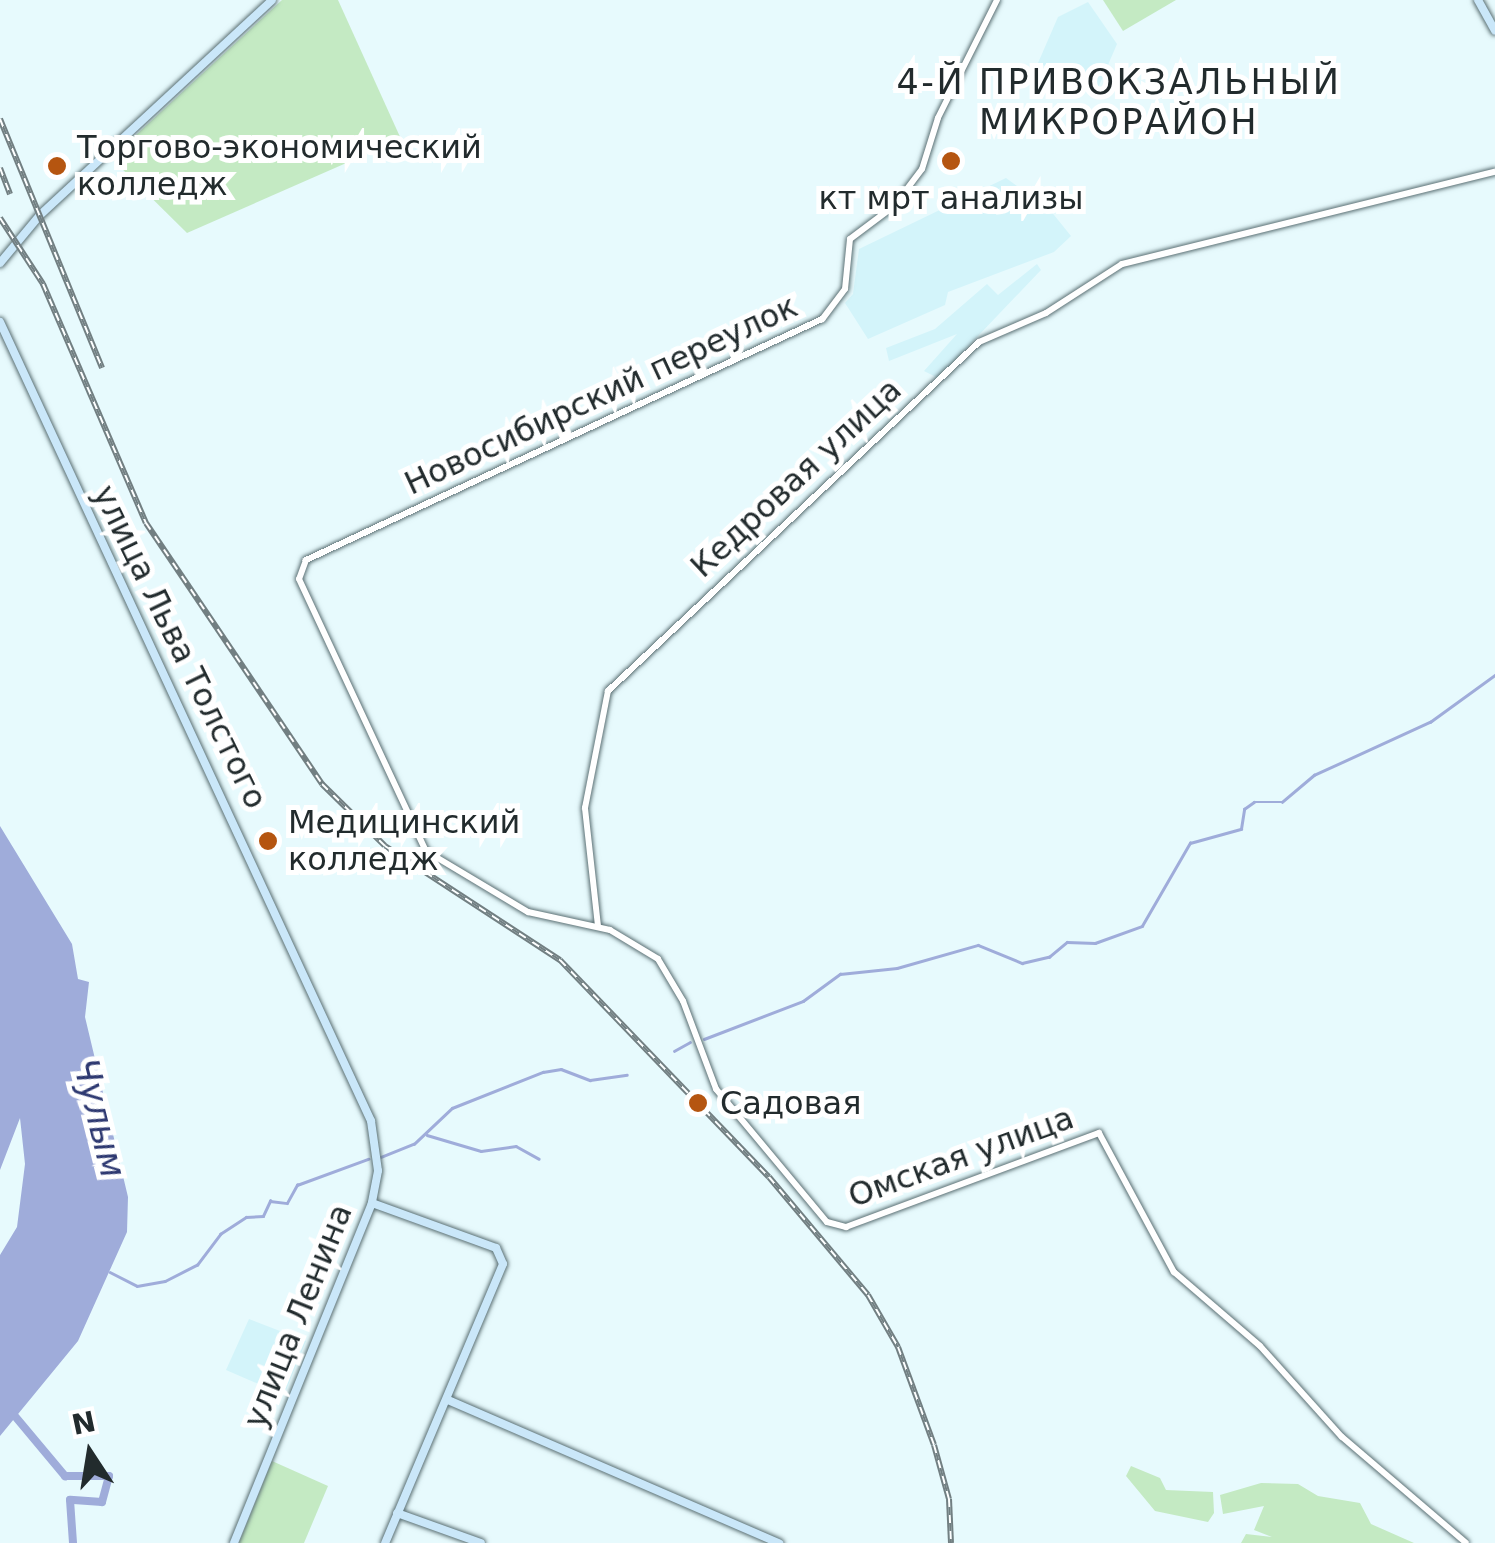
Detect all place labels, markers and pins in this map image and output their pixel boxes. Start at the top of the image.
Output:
place label: Торгово-экономический колледж [77,129,482,204]
marker: кт мрт анализы [938,148,964,174]
marker: Торгово-экономический колледж [46,155,68,177]
place label: кт мрт анализы [818,179,1084,217]
place label: Медицинский колледж [288,804,520,879]
marker: Медицинский колледж [257,830,279,852]
place label: Садовая [720,1084,861,1122]
marker: Садовая [685,1090,711,1116]

